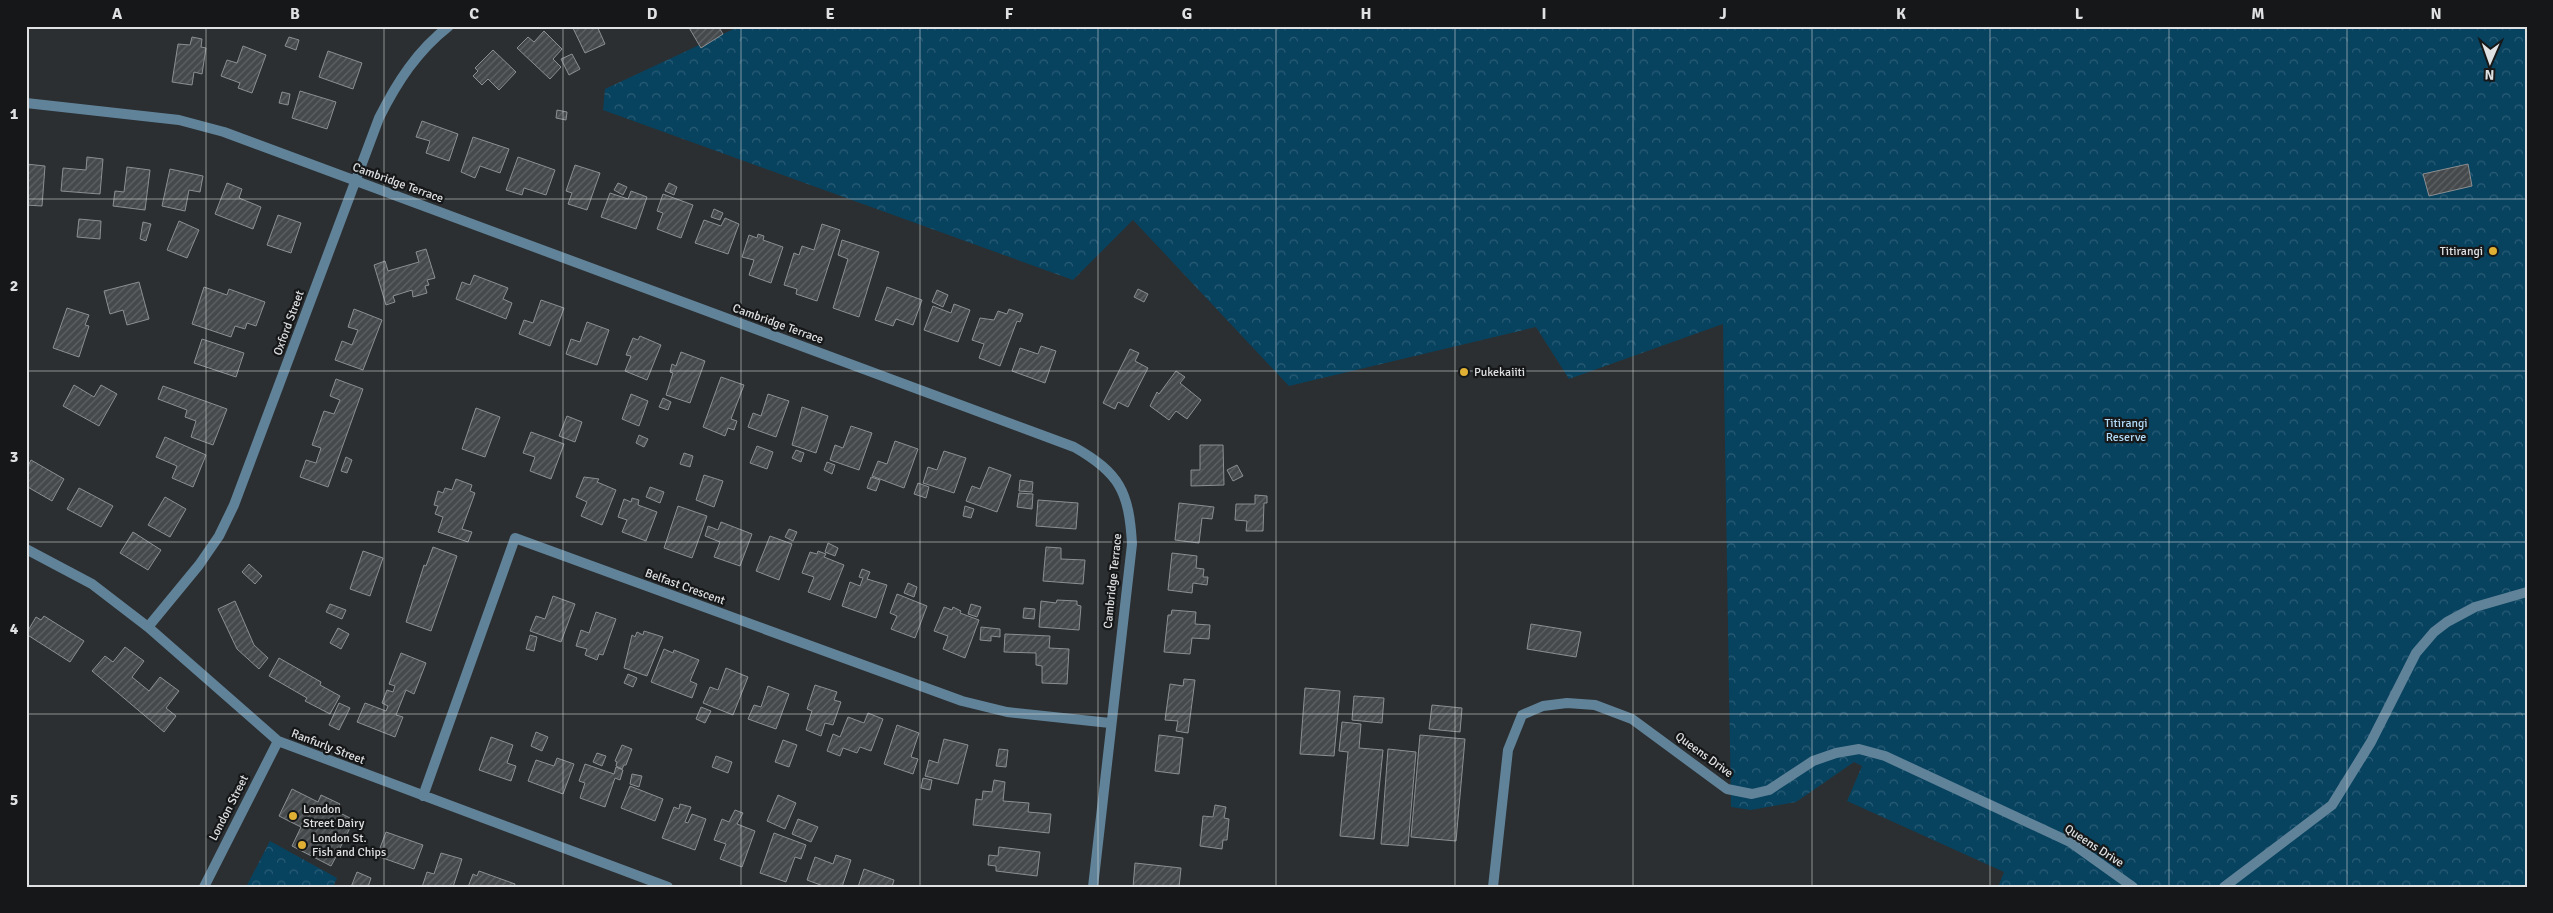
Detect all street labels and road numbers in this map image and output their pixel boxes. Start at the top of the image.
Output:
street label: Cambridge Terrace [350,160,446,206]
street label: Oxford Street [270,288,308,358]
street label: Cambridge Terrace [730,301,826,347]
street label: Cambridge Terrace [1101,533,1125,629]
street label: Belfast Crescent [643,566,727,608]
street label: Ranfurly Street [289,726,367,768]
street label: Queens Drive [1672,729,1736,781]
street label: London Street [206,773,252,843]
street label: Queens Drive [2062,821,2126,871]

